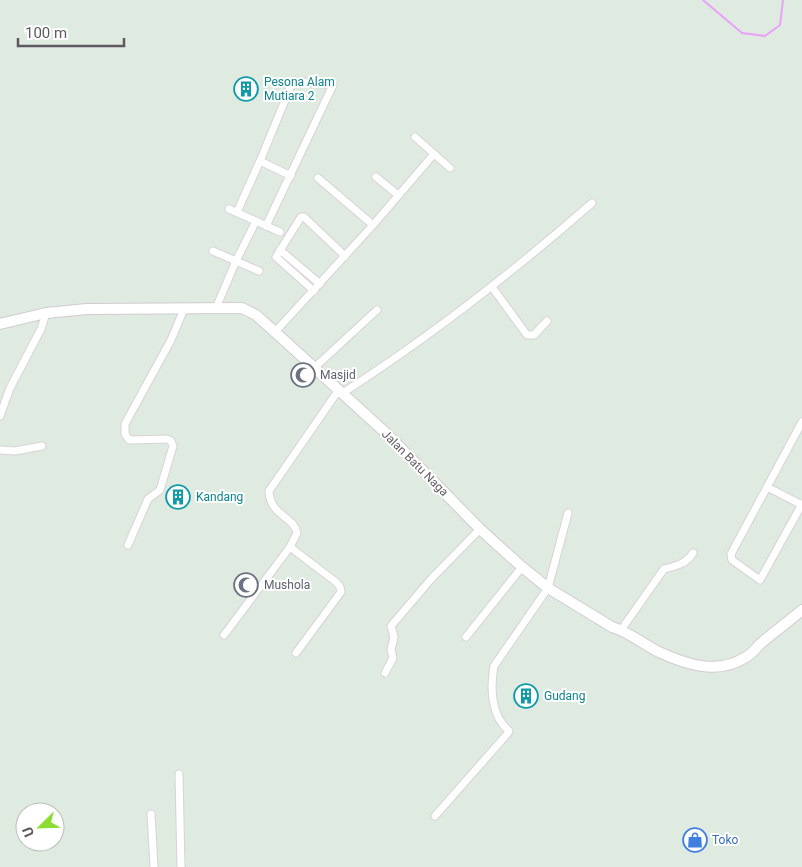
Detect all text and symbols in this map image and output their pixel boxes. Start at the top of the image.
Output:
scale bar [18,15,124,47]
text: 100 m [25,24,67,42]
place label: Pesona Alam Mutiara 2 [264,75,335,103]
building icon: Pesona Alam Mutiara 2 [233,76,259,102]
mosque icon: Masjid [290,362,316,388]
place label: Masjid [320,368,356,382]
street label: Jalan Batu Naga [379,427,451,499]
building icon: Kandang [165,484,191,510]
place label: Kandang [196,490,243,504]
mosque icon: Mushola [233,572,259,598]
place label: Mushola [264,578,310,592]
building icon: Gudang [513,683,539,709]
place label: Gudang [544,689,585,703]
north arrow [15,802,65,852]
text: U [19,825,37,839]
shop icon: Toko [682,827,708,853]
place label: Toko [712,833,739,847]

